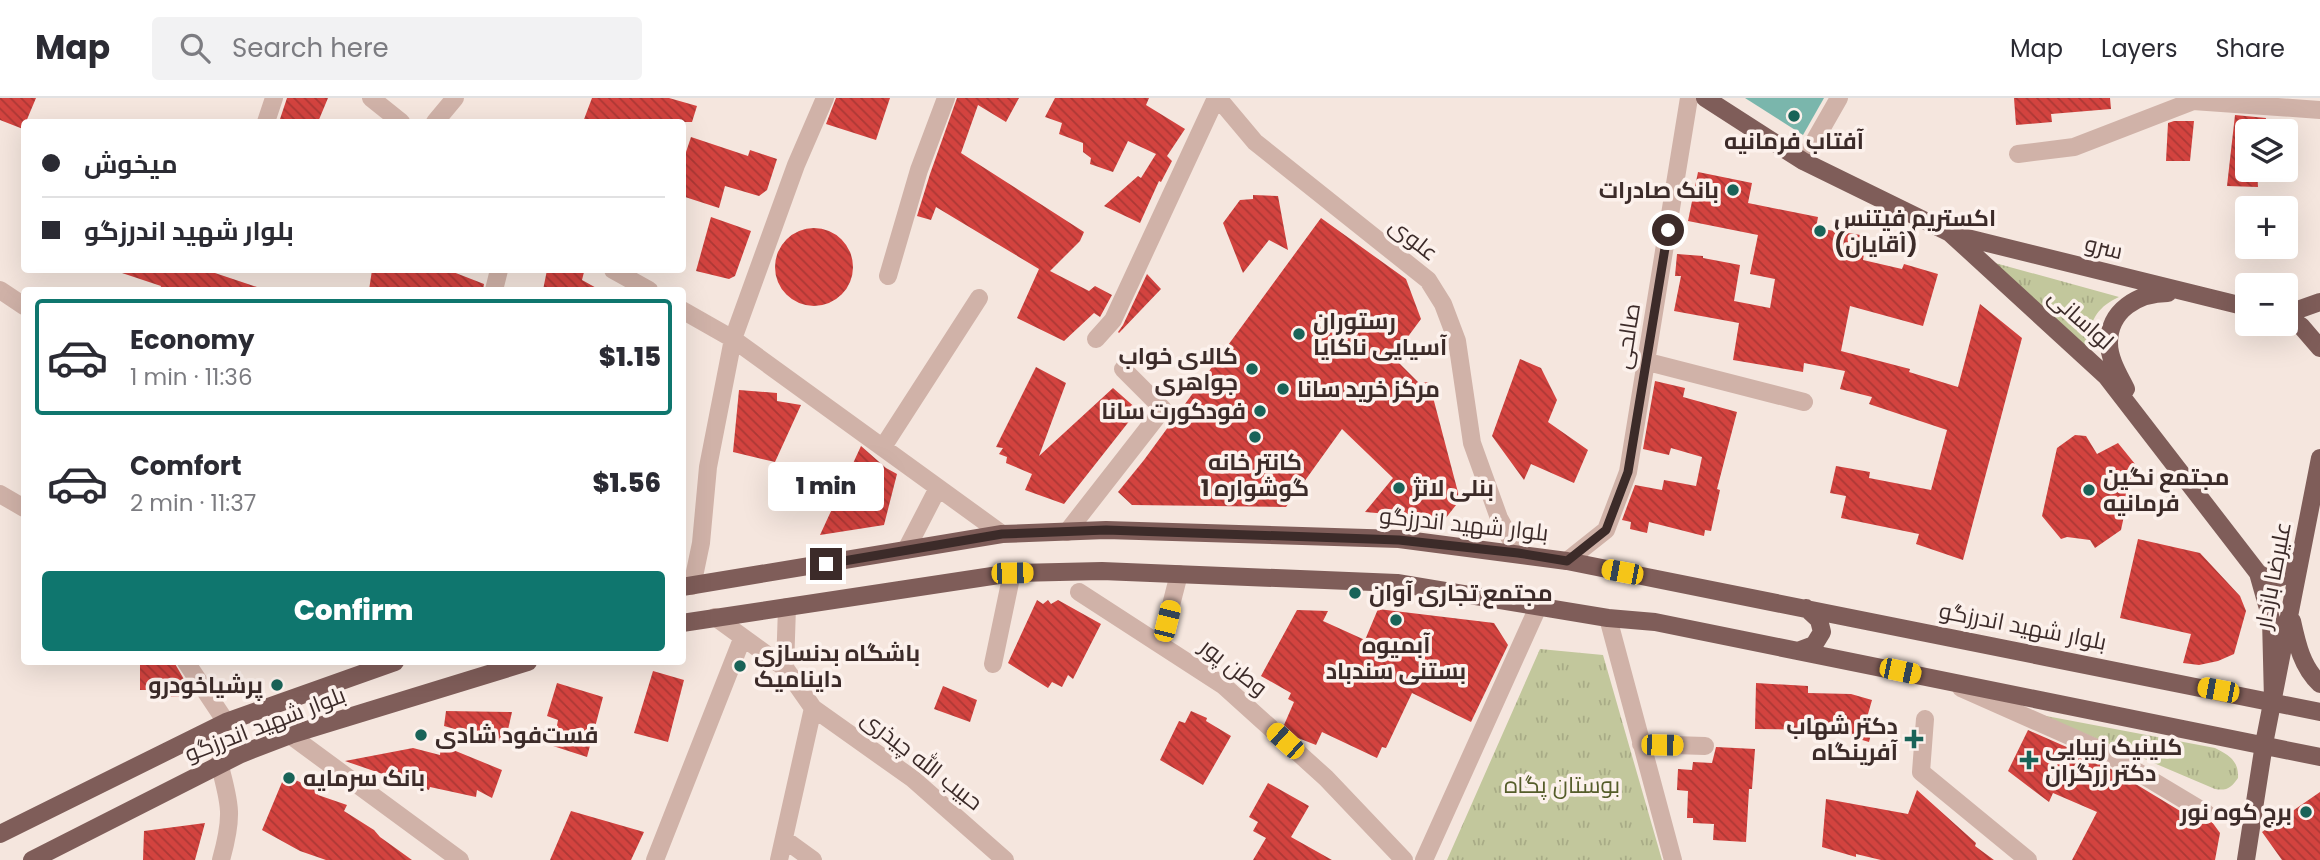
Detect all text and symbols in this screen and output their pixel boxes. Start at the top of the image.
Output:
search box [152,17,642,80]
text: Map [35,24,110,71]
icon: search [176,29,214,67]
text: Search here [232,30,389,66]
text: Map [2010,32,2063,65]
text: Layers [2101,32,2177,65]
text: Share [2215,32,2285,65]
marker: آفتاب فرمانیه [1786,108,1802,124]
map controls [2235,119,2298,336]
button: layers [2235,119,2298,182]
place label: آفتاب فرمانیه [1724,125,1865,157]
text: میخوش [84,146,178,182]
place label: بانک صادرات [1599,174,1719,206]
marker: بانک صادرات [1725,182,1741,198]
button: + [2235,196,2298,259]
place label: اکستریم فیتنس (آقایان) [1834,202,1996,260]
street label: علوی [1383,210,1445,268]
text: بلوار شهید اندرزگو [84,213,294,249]
route start [1652,214,1684,246]
marker: اکستریم فیتنس (آقایان) [1812,223,1828,239]
street label: سرو [2082,227,2126,267]
button: − [2235,273,2298,336]
street label: لواسانی [2041,281,2121,357]
street label: صالحی [1606,301,1648,371]
place label: رستوران آسیایی ناکایا [1313,305,1448,363]
text: Economy [130,322,254,358]
icon: car [46,326,109,389]
marker: رستوران آسیایی ناکایا [1291,326,1307,342]
text: $1.15 [599,339,661,375]
place label: کالای خواب جواهری [1118,340,1238,398]
text: 1 min · 11:36 [130,361,253,393]
marker: کالای خواب جواهری [1244,361,1260,377]
place label: مرکز خرید سانا [1297,373,1440,405]
marker: مرکز خرید سانا [1275,381,1291,397]
place label: فودکورت سانا [1101,395,1246,427]
marker: فودکورت سانا [1252,403,1268,419]
marker: کانتر خانه گوشواره 1 [1247,429,1263,445]
place label: کانتر خانه گوشواره 1 [1201,446,1309,504]
text: Comfort [130,448,242,484]
icon: car [46,452,109,515]
place label: مجتمع نگین فرمانیه [2103,461,2229,519]
callout: 1 min [768,462,884,512]
text: $1.56 [592,465,661,501]
text: 1 min [796,470,856,502]
place label: بنلی لانژ [1412,472,1494,504]
marker: بنلی لانژ [1391,480,1407,496]
marker: مجتمع نگین فرمانیه [2081,482,2097,498]
text: 2 min · 11:37 [130,487,256,519]
street label: بلوار شهید اندرزگو [1378,499,1550,549]
street label: علیرضا بازدار [2247,519,2299,633]
route end [810,548,842,580]
car [1600,558,1645,586]
car [991,562,1034,584]
button: Confirm [42,571,665,651]
place label: مجتمع تجاری آوان [1369,577,1553,609]
marker: مجتمع تجاری آوان [1347,585,1363,601]
street label: بلوار شهید اندرزگو [1937,594,2109,658]
car [1152,598,1183,644]
marker: آبمیوه بستنی سندباد [1388,612,1404,628]
street label: وطن پور [1192,629,1274,703]
place label: آبمیوه بستنی سندباد [1326,629,1466,687]
place label: باشگاه بدنسازی داینامیک [754,637,920,695]
car [1878,656,1923,686]
marker: باشگاه بدنسازی داینامیک [732,658,748,674]
place label: پرشیاخودرو [148,669,263,701]
car [2196,676,2241,704]
marker: پرشیاخودرو [269,677,285,693]
street label: بلوار شهید اندرزگو [180,679,350,769]
street label: حبیب الله چیذری [855,702,989,818]
place label: دکتر شهاب آفرینگاه [1786,710,1899,768]
place label: فست‌فود شادی [435,719,598,751]
car [1263,719,1308,763]
marker: فست‌فود شادی [413,727,429,743]
marker: دکتر شهاب آفرینگاه [1904,729,1924,749]
place label: کلینیک زیبایی دکتر زرگران [2045,731,2182,789]
car [1641,734,1684,756]
marker: کلینیک زیبایی دکتر زرگران [2019,750,2039,770]
place label: بانک سرمایه [303,762,425,794]
park label: بوستان پگاه [1504,769,1620,801]
marker: بانک سرمایه [281,770,297,786]
place label: برج کوه نور [2179,796,2292,828]
marker: برج کوه نور [2298,804,2314,820]

